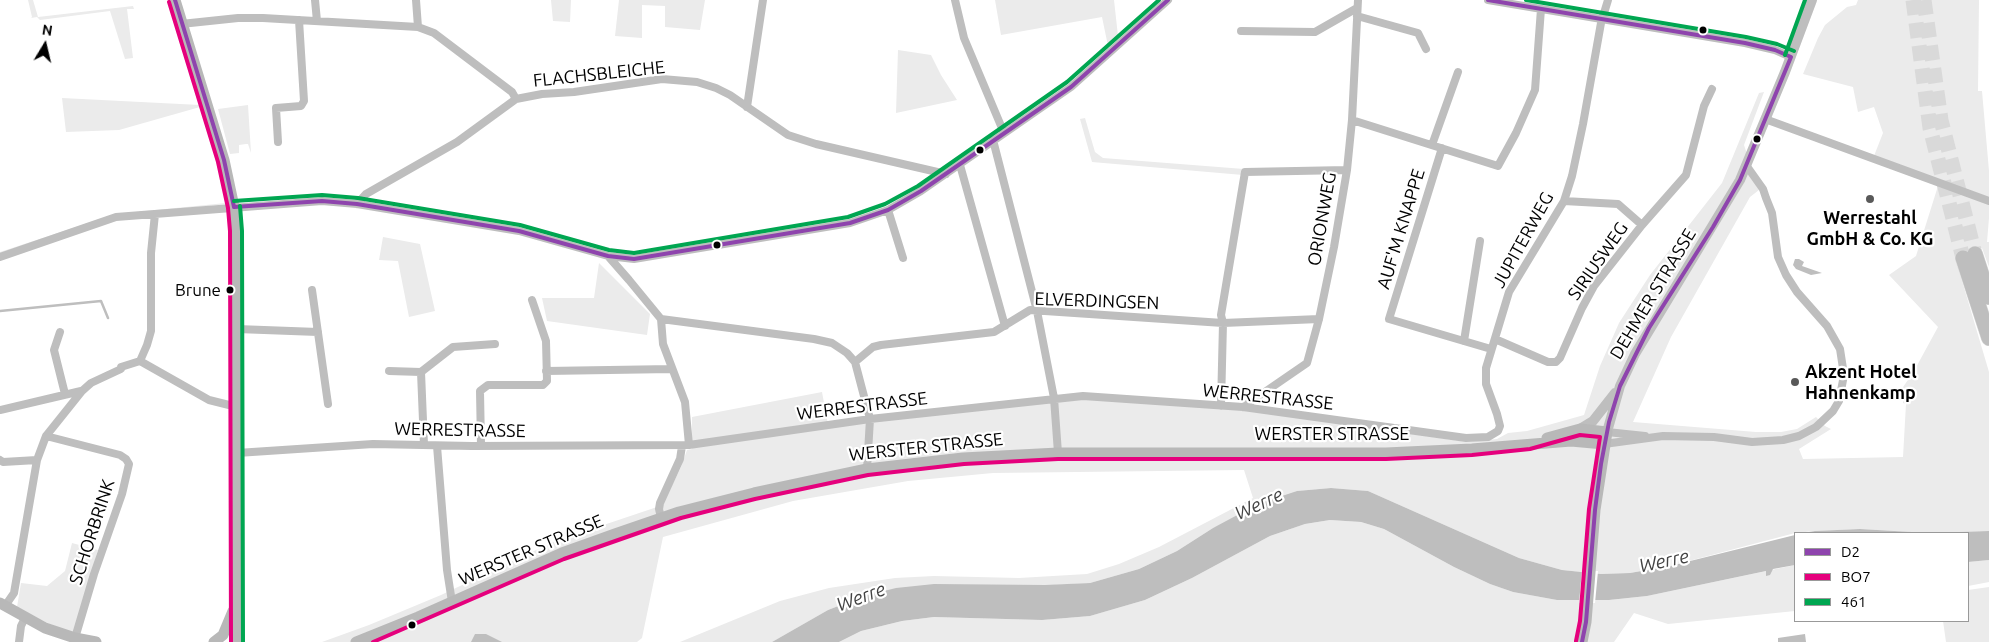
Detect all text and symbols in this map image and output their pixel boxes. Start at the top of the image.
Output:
north arrow [20,20,70,70]
text: N [41,21,54,39]
unlabelled marker [1698,25,1708,35]
street label: FLACHSBLEICHE [532,56,666,92]
unlabelled marker [1752,134,1762,144]
unlabelled marker [975,145,985,155]
street label: AUF'M KNAPPE [1372,166,1430,292]
street label: ORIONWEG [1303,170,1341,268]
street label: JUPITERWEG [1488,188,1558,292]
marker: Werrestahl GmbH & Co. KG [1864,193,1876,205]
place label: Werrestahl GmbH & Co. KG [1807,207,1933,250]
street label: SIRIUSWEG [1563,218,1633,304]
street label: DEHMER STRASSE [1605,225,1701,363]
unlabelled marker [712,240,722,250]
place label: Brune [175,280,221,300]
marker: Brune [225,285,235,295]
street label: ELVERDINGSEN [1034,288,1160,314]
place label: Akzent Hotel Hahnenkamp [1805,361,1917,404]
marker: Akzent Hotel Hahnenkamp [1789,376,1801,388]
street label: WERRESTRASSE [1202,379,1334,415]
street label: WERRESTRASSE [795,387,929,425]
street label: WERRESTRASSE [394,418,526,442]
street label: WERSTER STRASSE [1255,423,1409,445]
street label: WERSTER STRASSE [848,428,1004,466]
street label: SCHORBRINK [65,477,119,587]
water label: Werre [1231,483,1287,525]
street label: WERSTER STRASSE [455,510,607,590]
legend [1794,532,1969,622]
text: D2 [1841,543,1860,560]
water label: Werre [1637,545,1691,577]
text: BO7 [1841,568,1871,585]
water label: Werre [833,578,889,616]
text: 461 [1841,593,1866,610]
unlabelled marker [407,620,417,630]

